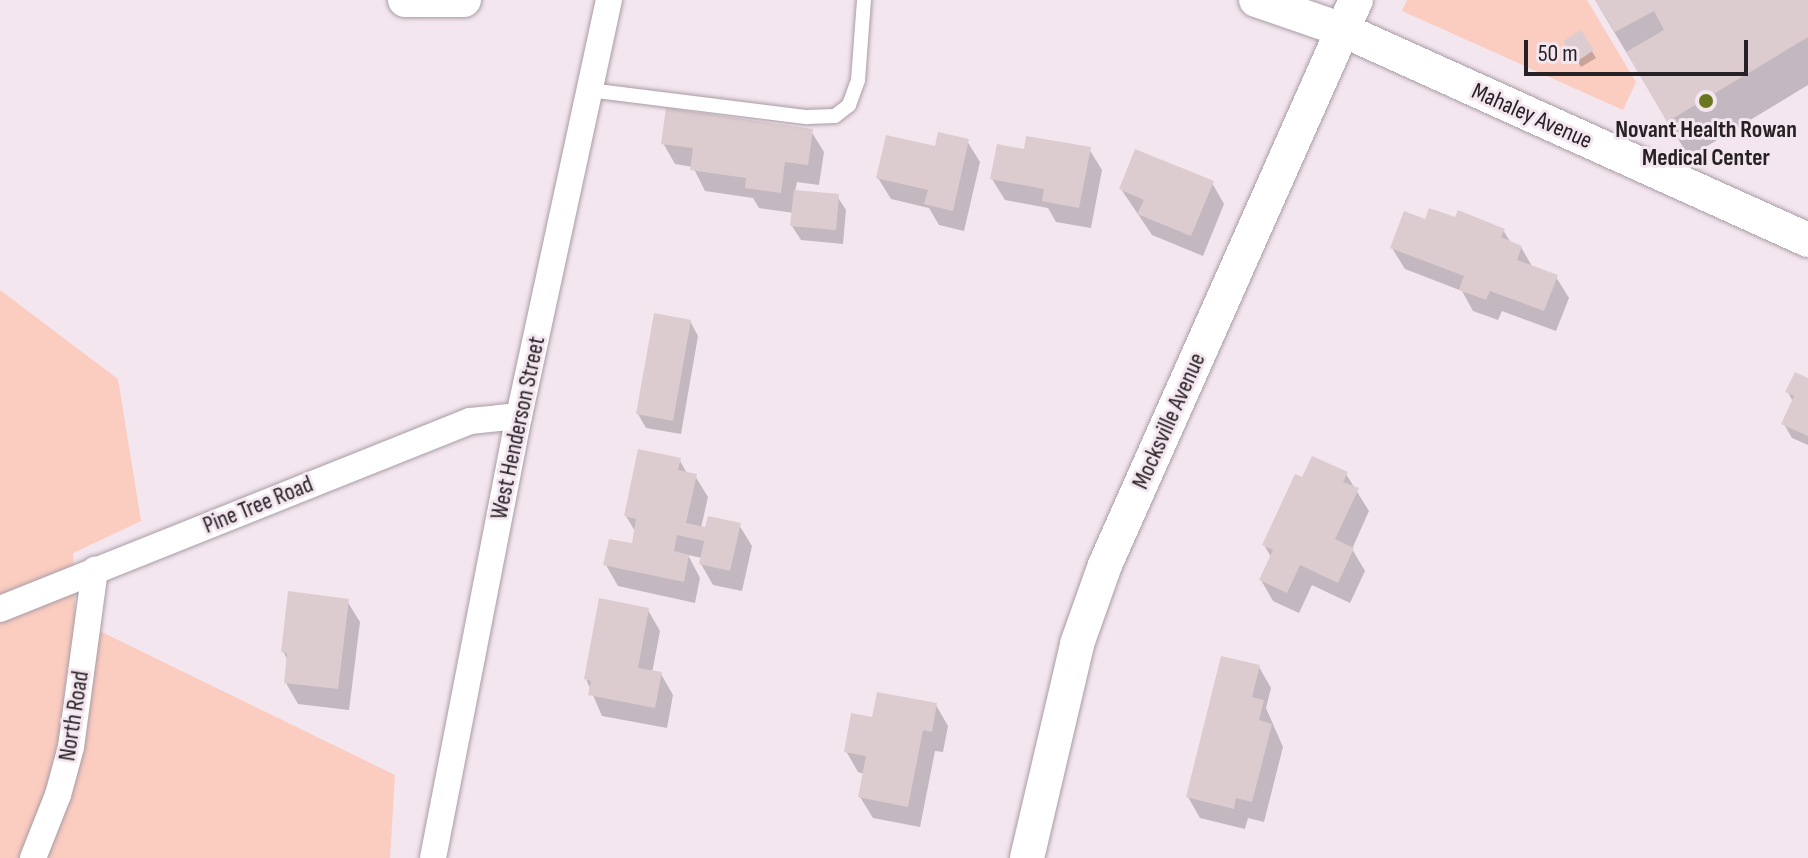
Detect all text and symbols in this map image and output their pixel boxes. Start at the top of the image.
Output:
scale bar [1528,24,1752,74]
text: 50 m [1538,39,1578,68]
street label: Mahaley Avenue [1467,77,1597,155]
marker: Novant Health Rowan Medical Center [1695,90,1717,112]
place label: Novant Health Rowan Medical Center [1615,116,1797,172]
street label: West Henderson Street [485,334,551,522]
street label: Mocksville Avenue [1126,348,1212,494]
street label: Pine Tree Road [199,470,317,540]
street label: North Road [53,669,95,763]

